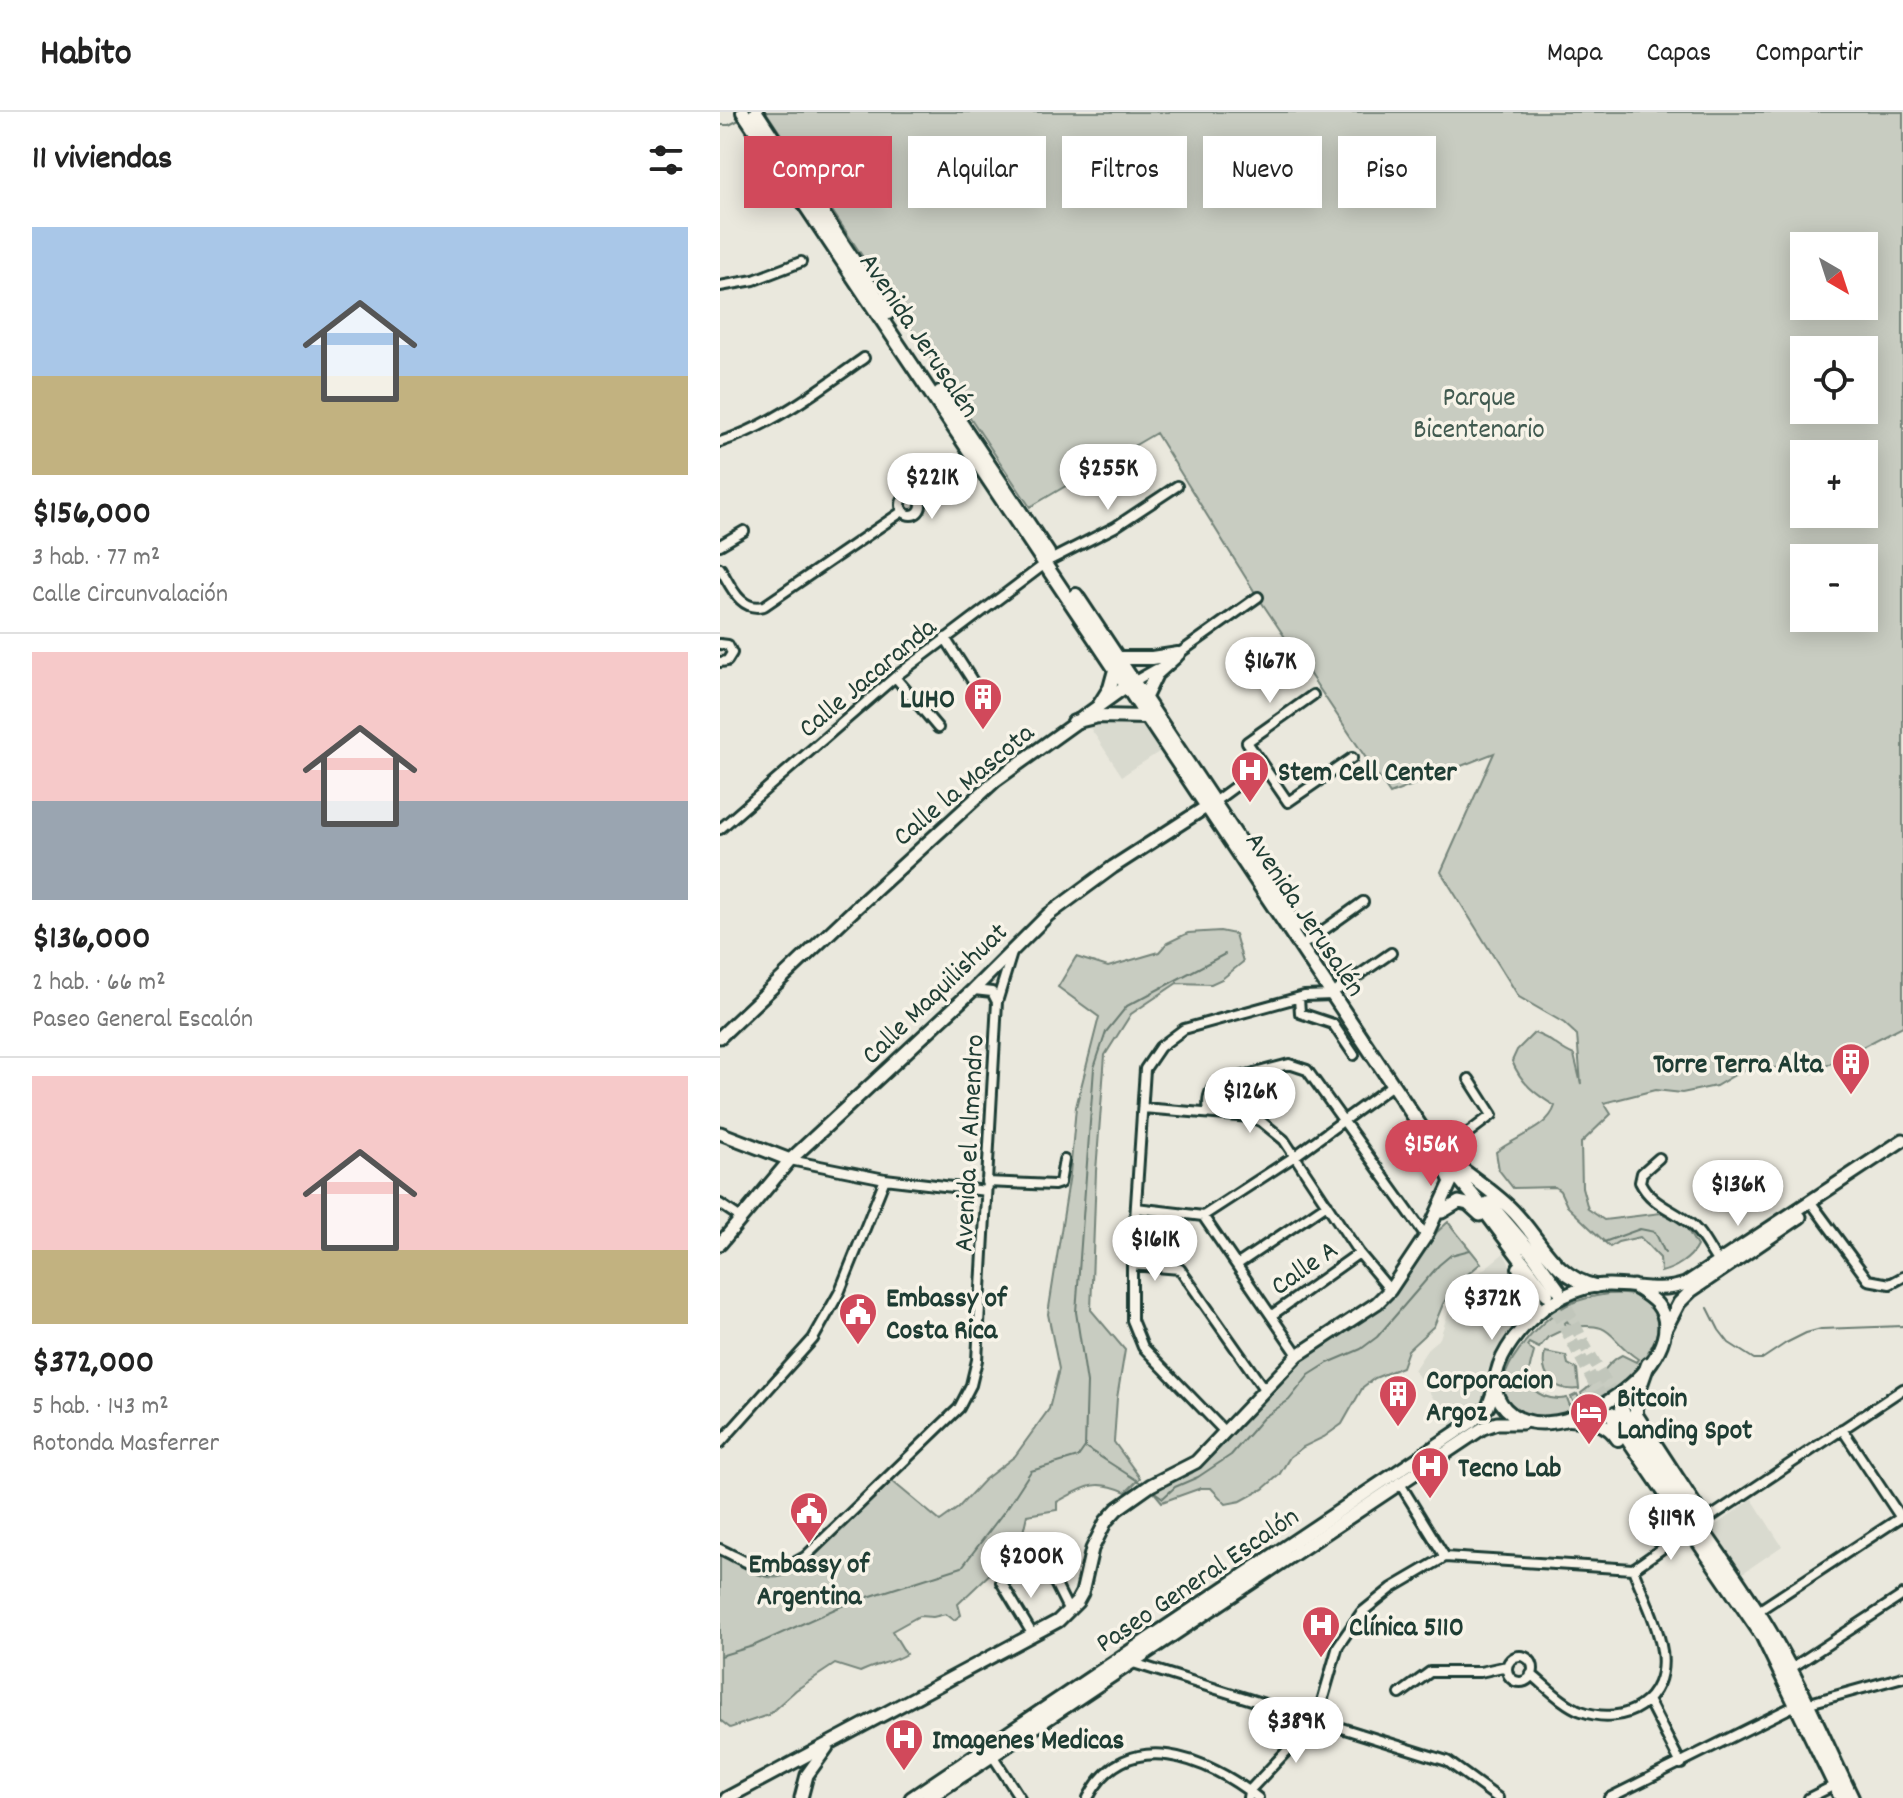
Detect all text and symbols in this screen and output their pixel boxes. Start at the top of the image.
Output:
text: Habito [40,28,132,83]
text: Mapa [1547,35,1602,75]
text: Capas [1646,35,1711,75]
text: Compartir [1755,35,1863,75]
text: 11 viviendas [32,136,172,185]
chip: Comprar [744,136,892,208]
chip: Alquilar [908,136,1046,208]
chip: Filtros [1062,136,1187,208]
chip: Nuevo [1203,136,1322,208]
chip: Piso [1338,136,1436,208]
icon: filters [644,138,688,182]
north arrow [1790,232,1878,320]
map controls [1790,232,1878,632]
street label: Avenida Jerusalén [847,246,987,427]
icon: home [288,279,432,423]
button: locate [1790,336,1878,424]
park label: Parque Bicentenario [1413,380,1545,452]
button: + [1790,440,1878,528]
pin: $255K [1052,444,1164,512]
text: $255K [1078,451,1138,488]
pin: $221K [876,453,988,521]
text: $221K [905,460,959,497]
text: $156,000 [32,491,151,540]
text: 3 hab. · 77 m² [32,540,160,577]
button: − [1790,544,1878,632]
text: Calle Circunvalación [32,577,228,614]
street label: Calle Jacaranda [791,609,948,750]
pin: $167K [1214,637,1326,705]
text: $167K [1243,644,1297,681]
building icon: LUHO [962,676,1004,731]
place label: LUHO [900,682,955,722]
icon: home [288,704,432,848]
street label: Calle la Mascota [886,715,1045,858]
hospital icon: Stem Cell Center [1229,749,1271,804]
place label: Stem Cell Center [1278,755,1457,795]
street label: Avenida Jerusalén [1233,825,1373,1006]
street label: Calle Maquilishuat [854,915,1019,1076]
text: $136,000 [32,916,151,965]
text: 2 hab. · 66 m² [32,965,166,1002]
text: Paseo General Escalón [32,1002,253,1039]
street label: Avenida el Almendro [946,1033,998,1253]
building icon: Torre Terra Alta [1830,1041,1872,1096]
place label: Torre Terra Alta [1653,1047,1824,1087]
pin: $126K [1194,1067,1306,1135]
text: $126K [1223,1074,1278,1111]
pin: $156K [1375,1120,1487,1188]
text: $156K [1403,1127,1459,1164]
icon: home [288,1128,432,1272]
pin: $136K [1682,1160,1794,1228]
text: $136K [1710,1167,1766,1204]
pin: $161K [1099,1215,1211,1283]
text: $161K [1130,1222,1180,1259]
street label: Calle A [1264,1232,1348,1308]
pin: $372K [1436,1274,1548,1342]
place label: Embassy of Costa Rica [886,1281,1008,1353]
text: $372K [1463,1281,1521,1318]
public building icon: Embassy of Costa Rica [837,1291,879,1346]
text: $372,000 [32,1340,154,1389]
place label: Corporacion Argoz [1426,1363,1553,1435]
building icon: Corporacion Argoz [1377,1373,1419,1428]
place label: Bitcoin Landing Spot [1617,1381,1753,1453]
text: 5 hab. · 143 m² [32,1389,169,1426]
hotel icon: Bitcoin Landing Spot [1568,1391,1610,1446]
text: Rotonda Masferrer [32,1426,219,1463]
hospital icon: Tecno Lab [1409,1445,1451,1500]
place label: Tecno Lab [1458,1451,1561,1491]
public building icon: Embassy of Argentina [788,1490,830,1545]
pin: $119K [1615,1494,1727,1562]
street label: Paseo General Escalón [1089,1499,1309,1665]
text: $119K [1647,1501,1695,1538]
pin: $200K [975,1532,1087,1600]
text: $200K [999,1539,1063,1576]
place label: Embassy of Argentina [749,1547,871,1619]
hospital icon: Clínica 5110 [1300,1604,1342,1659]
place label: Clínica 5110 [1349,1610,1464,1650]
pin: $389K [1240,1697,1352,1765]
text: $389K [1266,1704,1326,1741]
hospital icon: Imagenes Medicas [883,1717,925,1772]
place label: Imagenes Medicas [932,1723,1124,1763]

